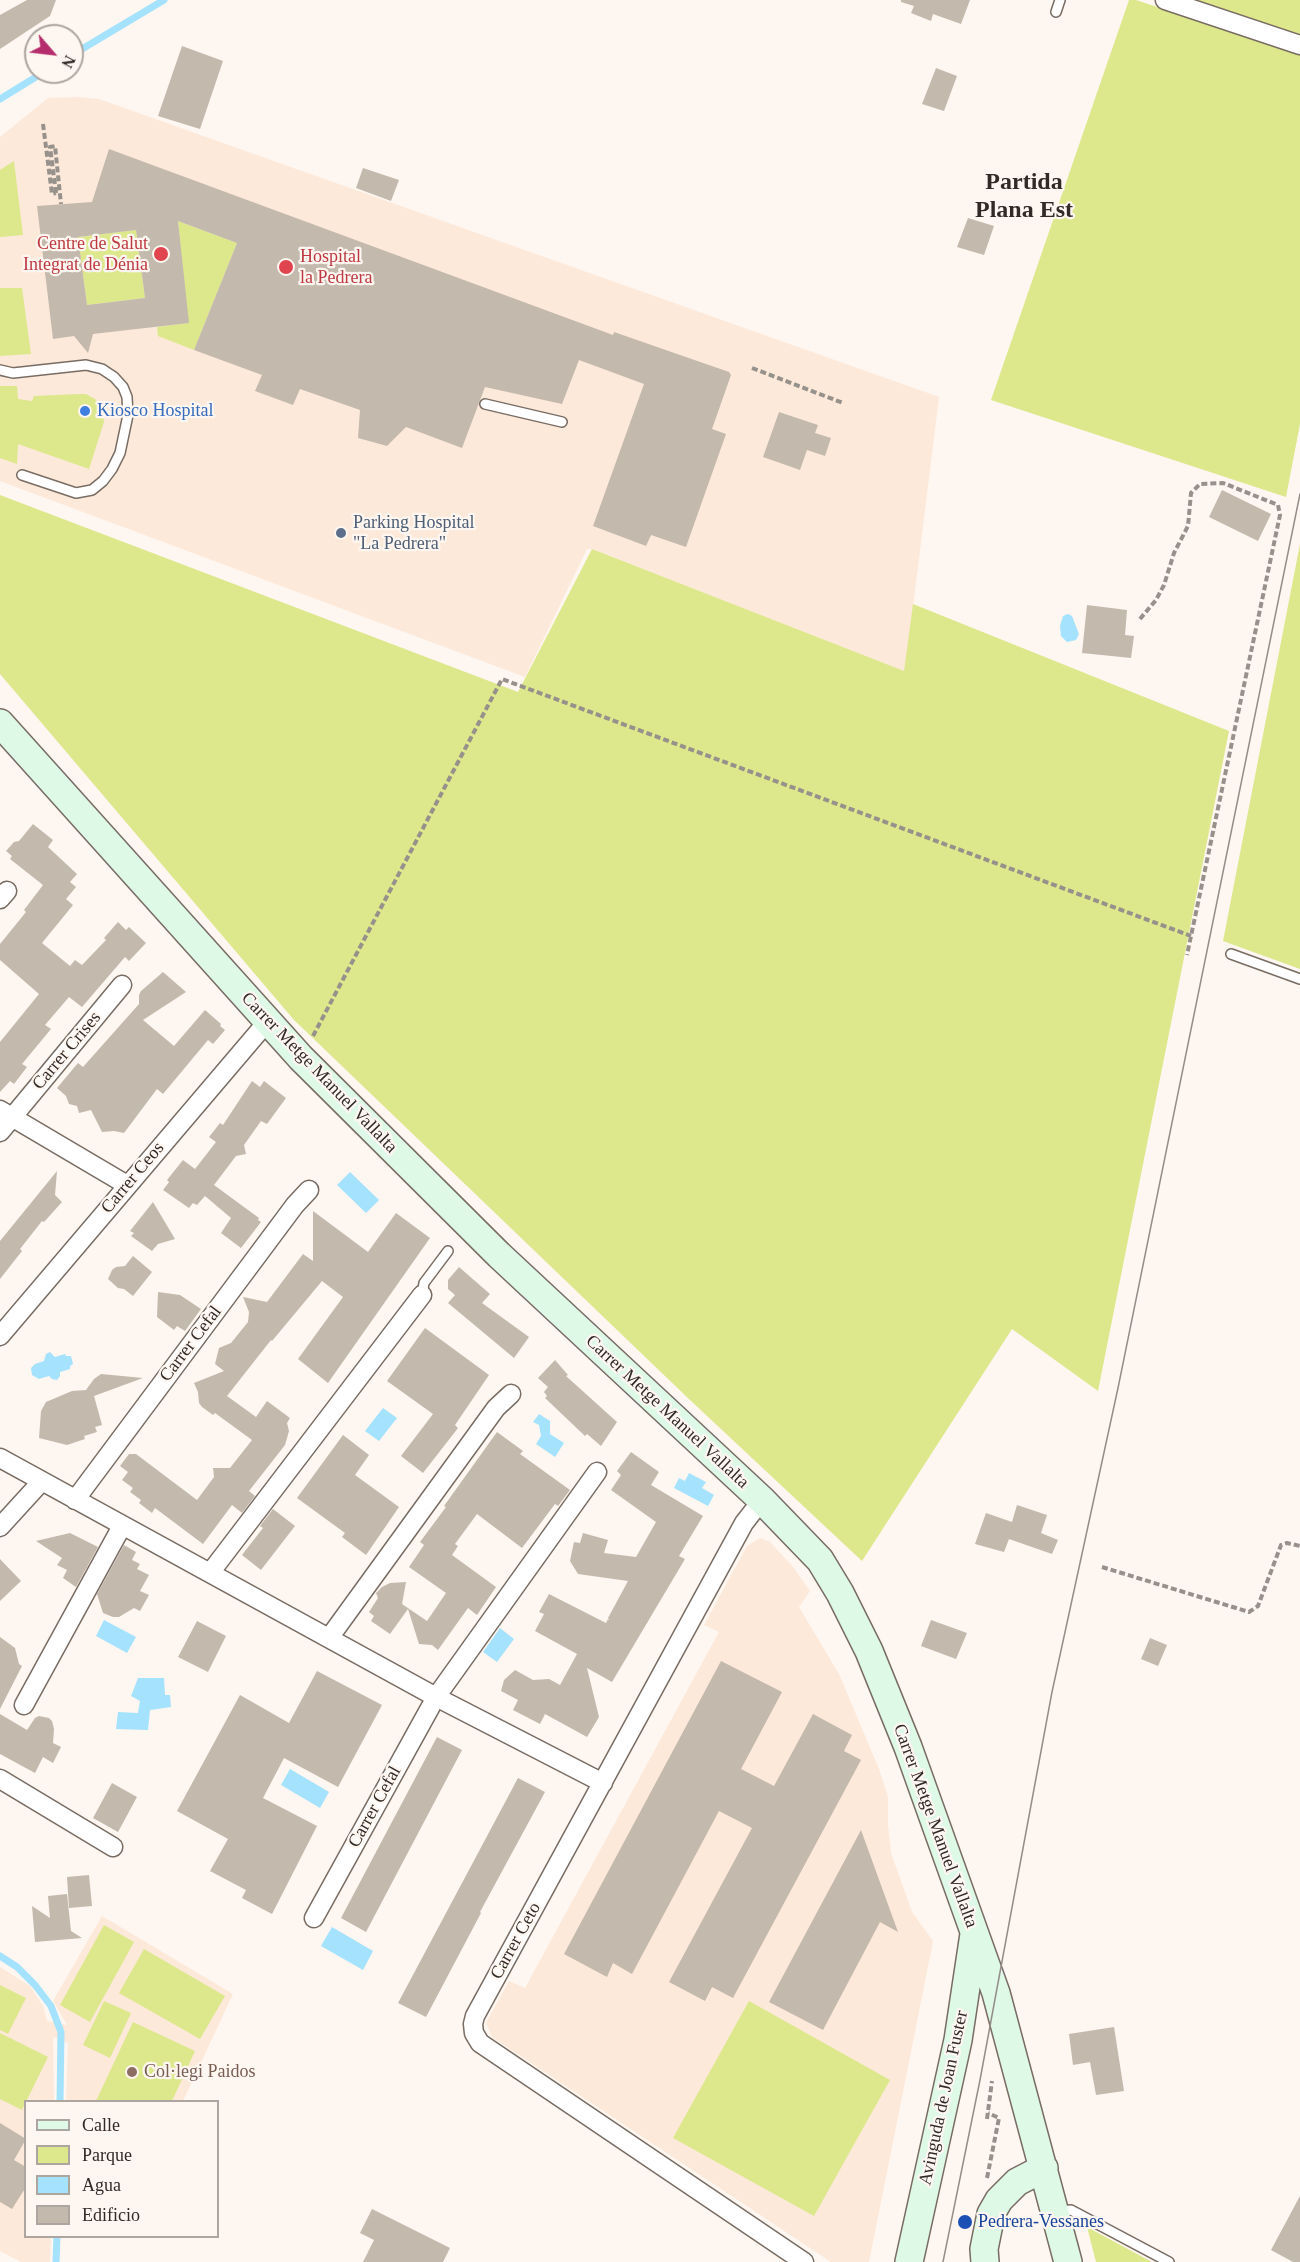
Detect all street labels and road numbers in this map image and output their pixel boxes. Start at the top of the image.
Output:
street label: Carrer Metge Manuel Vallalta [236,988,402,1158]
street label: Carrer Crises [28,1007,106,1095]
street label: Carrer Ceos [97,1138,169,1218]
street label: Carrer Cefal [155,1302,227,1386]
street label: Carrer Metge Manuel Vallalta [581,1331,753,1493]
street label: Carrer Metge Manuel Vallalta [888,1721,982,1931]
street label: Carrer Cefal [344,1763,406,1851]
street label: Carrer Ceto [486,1899,546,1983]
street label: Avinguda de Joan Fuster [915,2009,973,2187]

